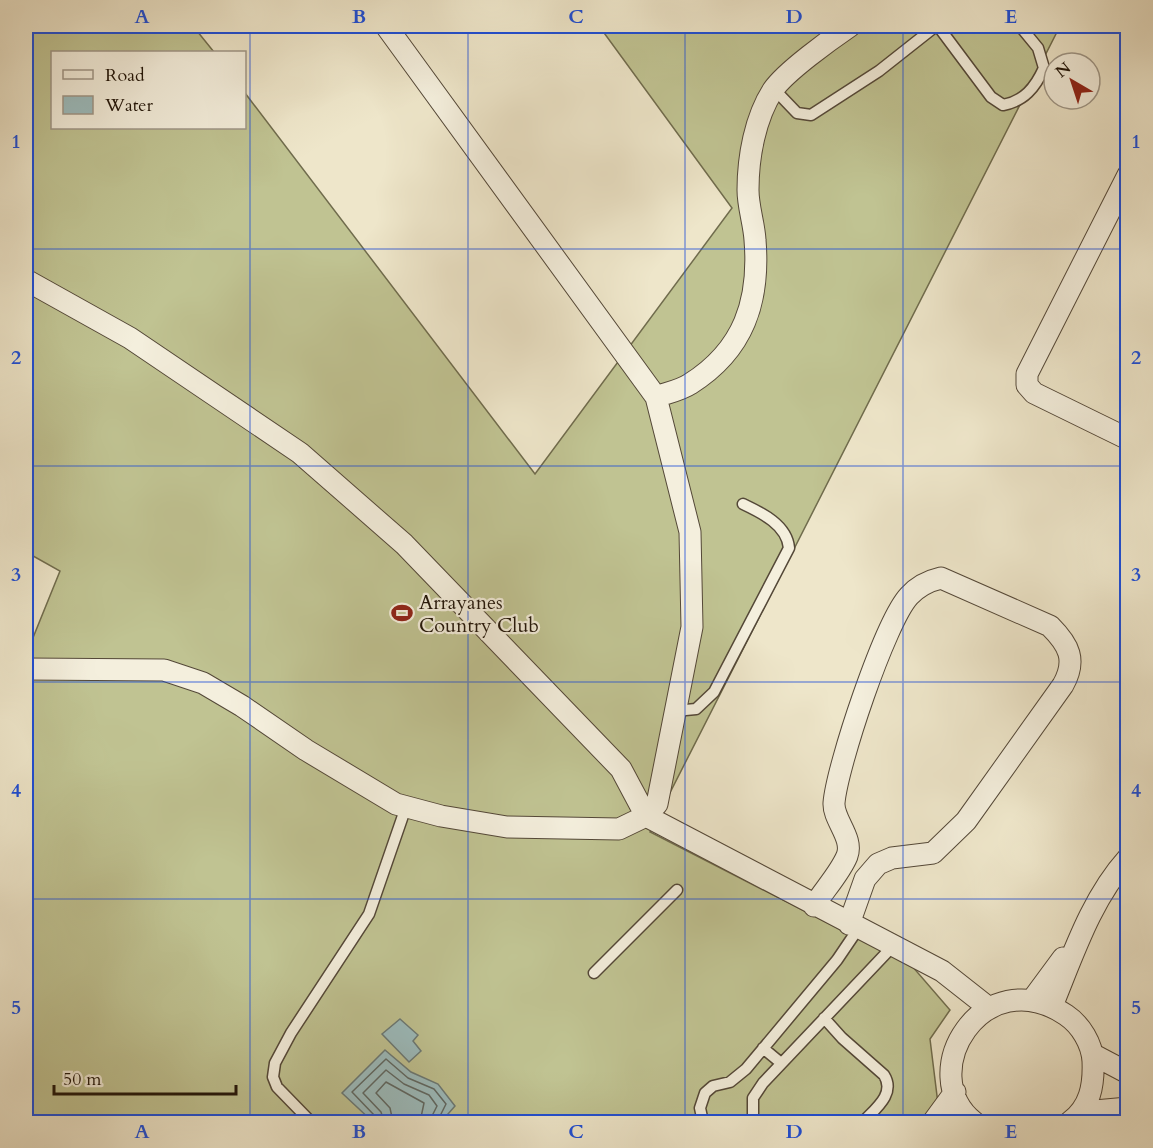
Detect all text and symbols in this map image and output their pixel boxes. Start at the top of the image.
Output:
text: A [134,3,150,30]
text: B [352,3,366,30]
text: C [568,3,584,30]
text: D [785,3,803,30]
text: E [1005,3,1017,30]
legend [51,51,246,129]
north arrow [1042,51,1102,111]
text: N [1051,57,1076,83]
text: Road [105,63,145,88]
text: Water [104,93,154,118]
text: 1 [11,128,21,155]
text: 1 [1131,128,1141,155]
text: 2 [11,344,21,371]
text: 2 [1131,344,1141,371]
text: 3 [11,561,21,588]
text: 3 [1131,561,1141,588]
place label: Arrayanes Country Club [419,589,539,639]
sports icon: Arrayanes Country Club [390,601,414,625]
text: 4 [11,777,21,804]
text: 4 [1131,777,1141,804]
text: 5 [11,994,21,1021]
text: 5 [1131,994,1141,1021]
scale bar [54,1058,236,1096]
text: 50 m [63,1067,102,1092]
text: A [134,1118,150,1145]
text: B [352,1118,366,1145]
text: C [568,1118,584,1145]
text: D [785,1118,803,1145]
text: E [1005,1118,1017,1145]

